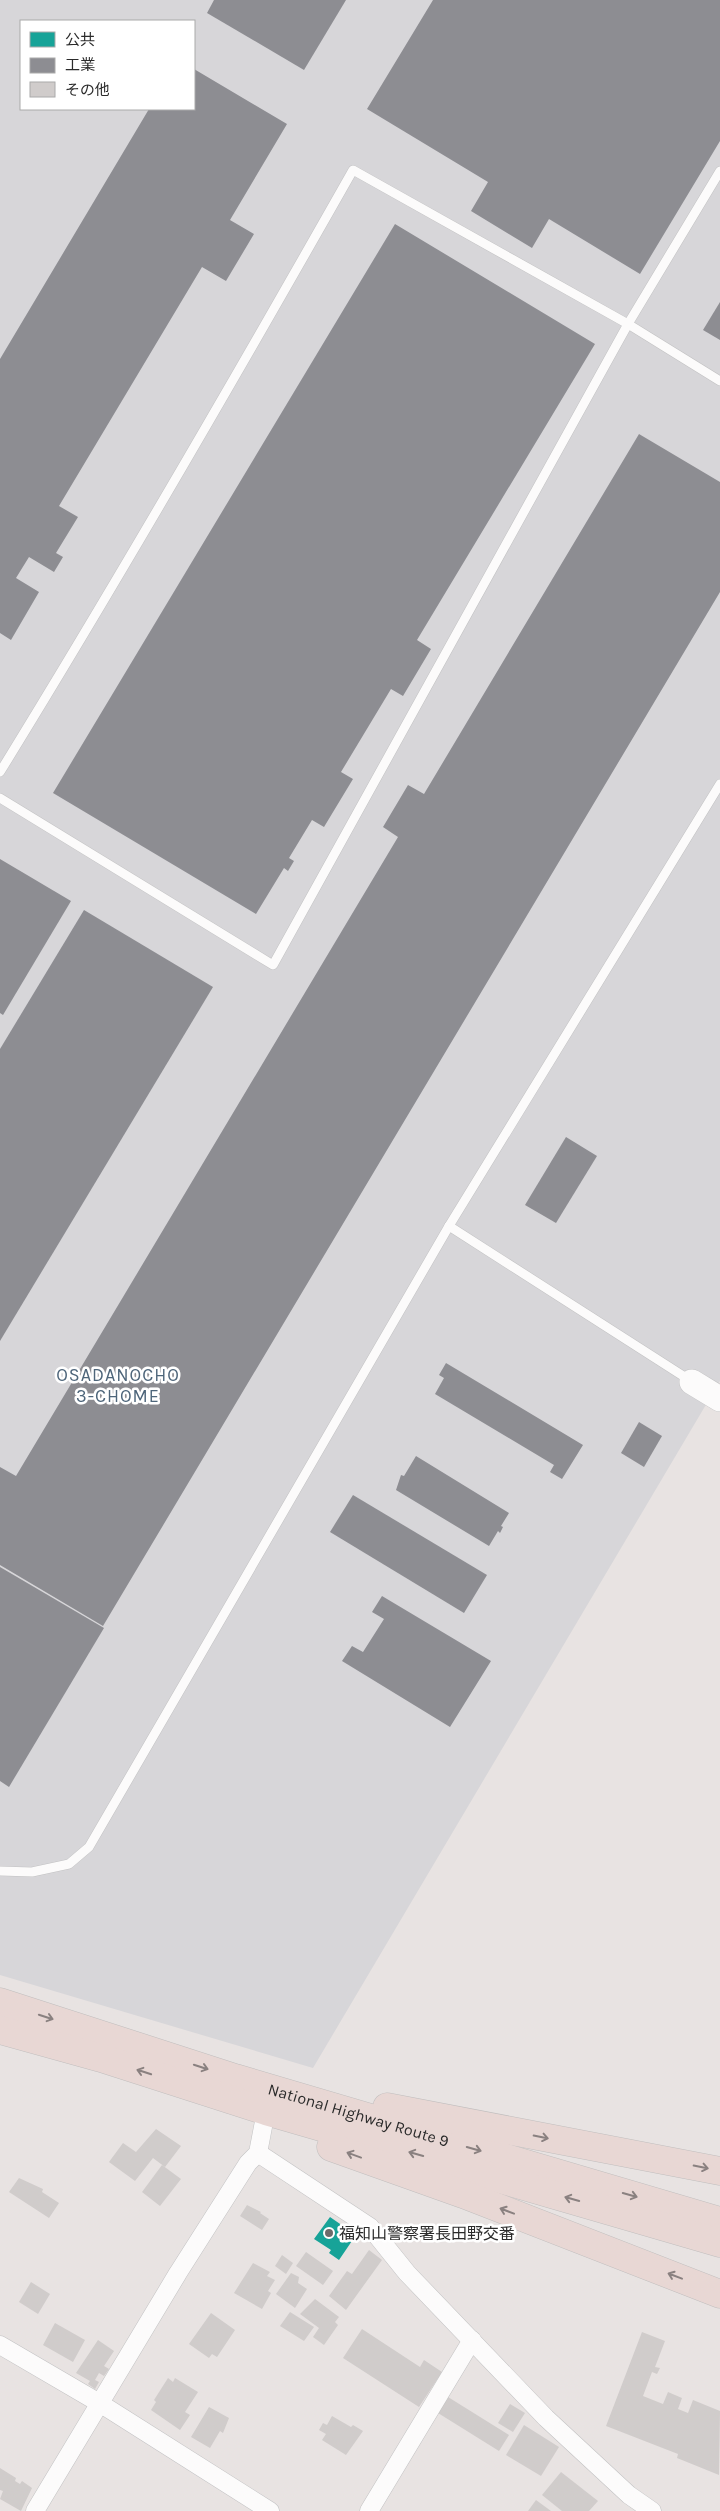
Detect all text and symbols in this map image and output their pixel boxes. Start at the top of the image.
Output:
legend [20,20,195,110]
text: 公共 [65,31,95,49]
text: 工業 [65,56,95,74]
text: その他 [65,81,110,99]
district label: OSADANOCHO 3-CHOME [56,1364,180,1407]
one-way arrow [38,2013,54,2023]
one-way arrow [193,2063,209,2073]
one-way arrow [136,2066,152,2076]
street label: National Highway Route 9 [266,2079,451,2150]
one-way arrow [533,2132,549,2142]
one-way arrow [465,2145,481,2155]
one-way arrow [409,2149,425,2158]
one-way arrow [347,2150,362,2159]
one-way arrow [692,2163,708,2172]
one-way arrow [621,2191,637,2201]
one-way arrow [565,2194,581,2204]
one-way arrow [500,2206,515,2215]
place label: 福知山警察署長田野交番 [339,2224,515,2243]
marker: 福知山警察署長田野交番 [323,2227,335,2239]
one-way arrow [667,2271,683,2280]

